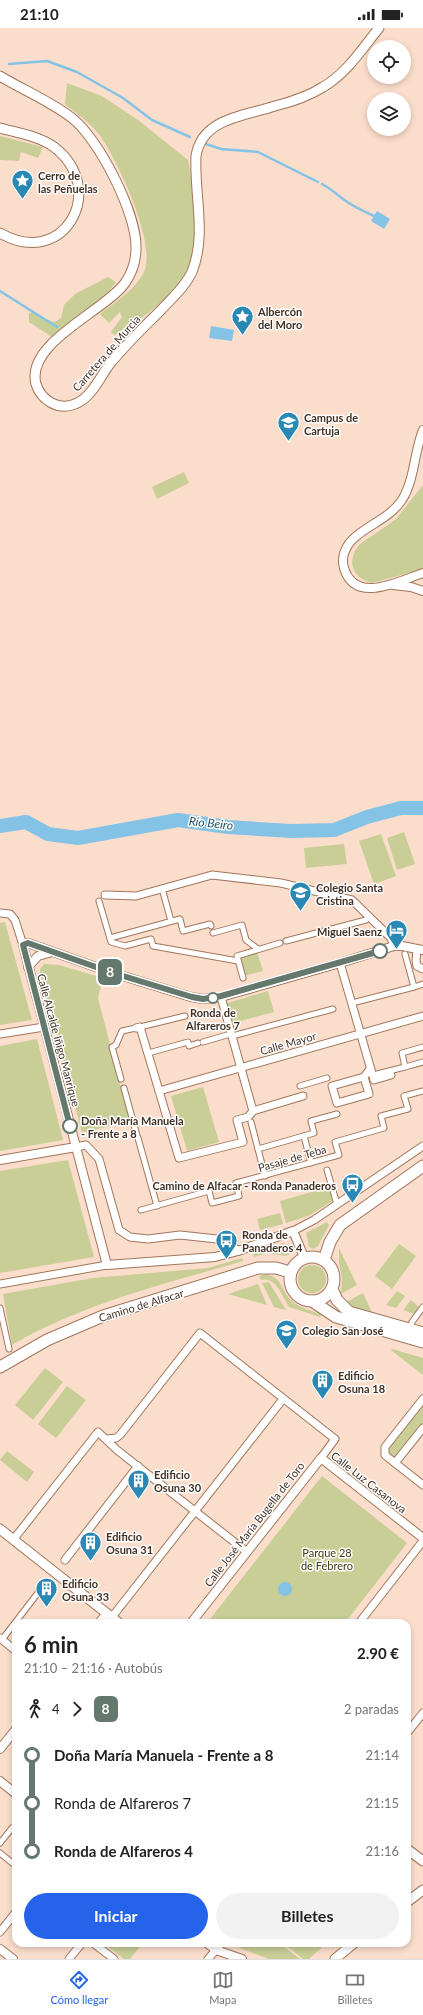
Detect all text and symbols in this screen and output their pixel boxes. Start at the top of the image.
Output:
text: 21:10 [20,5,59,23]
map controls [367,40,411,136]
button: locate [367,40,411,84]
button: layers [367,92,411,136]
place icon: Cerro de las Peñuelas [10,168,36,201]
place label: Cerro de las Peñuelas [38,169,98,195]
place icon: Albercón del Moro [229,304,255,337]
place label: Albercón del Moro [257,305,302,331]
street label: Carretera de Murcia [69,312,143,394]
school or university icon: Campus de Cartuja [276,410,302,443]
place label: Campus de Cartuja [304,411,358,437]
water label: Río Beiro [188,813,234,833]
school or university icon: Colegio Santa Cristina [287,880,313,913]
place label: Colegio Santa Cristina [316,881,383,907]
hotel icon: Miguel Saenz [384,918,410,951]
place label: Miguel Saenz [317,925,382,938]
unlabelled marker [372,943,388,959]
line badge: 8 [97,959,123,985]
text: 8 [106,963,114,980]
street label: Calle Alcalde Iñigo Manrique [35,972,83,1108]
marker: Ronda de Alfareros 7 [207,992,219,1004]
place label: Ronda de Alfareros 7 [185,1006,240,1032]
street label: Calle Mayor [258,1029,318,1057]
place label: Doña María Manuela - Frente a 8 [81,1114,184,1140]
marker: Doña María Manuela - Frente a 8 [62,1118,78,1134]
street label: Pasaje de Teba [256,1142,328,1174]
bus stop icon: Camino de Alfacar - Ronda Panaderos [339,1172,365,1205]
place label: Camino de Alfacar - Ronda Panaderos [152,1179,336,1192]
bus stop icon: Ronda de Panaderos 4 [214,1227,240,1260]
place label: Ronda de Panaderos 4 [242,1228,303,1254]
street label: Camino de Alfacar [97,1286,185,1324]
school or university icon: Colegio San José [274,1317,300,1350]
place label: Colegio San José [302,1324,383,1337]
building icon: Edificio Osuna 18 [309,1368,335,1401]
place label: Edificio Osuna 18 [338,1369,385,1395]
street label: Calle Luz Casanova [329,1448,409,1516]
street label: Calle José María Bugella de Toro [201,1459,307,1589]
building icon: Edificio Osuna 30 [126,1467,152,1500]
place label: Edificio Osuna 30 [154,1468,202,1494]
building icon: Edificio Osuna 31 [78,1529,104,1562]
place label: Edificio Osuna 31 [106,1530,153,1556]
park label: Parque 28 de Febrero [301,1546,353,1572]
building icon: Edificio Osuna 33 [33,1576,59,1609]
place label: Edificio Osuna 33 [62,1577,109,1603]
text: 6 min [24,1631,79,1658]
text: 2.90 € [357,1644,399,1662]
text: 21:10 – 21:16 · Autobús [24,1660,163,1676]
icon: walk [24,1698,46,1720]
icon: forward [66,1698,88,1720]
text: 8 [102,1700,110,1717]
text: 4 [52,1701,60,1717]
text: 2 paradas [344,1701,399,1717]
text: Doña María Manuela - Frente a 8 [54,1746,273,1764]
text: 21:14 [366,1747,399,1763]
text: Ronda de Alfareros 7 [54,1794,191,1812]
text: 21:15 [366,1795,399,1811]
text: Ronda de Alfareros 4 [54,1842,193,1860]
text: 21:16 [366,1843,399,1859]
button: Iniciar [24,1893,208,1939]
button: Billetes [216,1893,399,1939]
tab: Cómo llegar [50,1969,108,2006]
tab: Mapa [209,1969,236,2006]
tab: Billetes [337,1969,372,2006]

